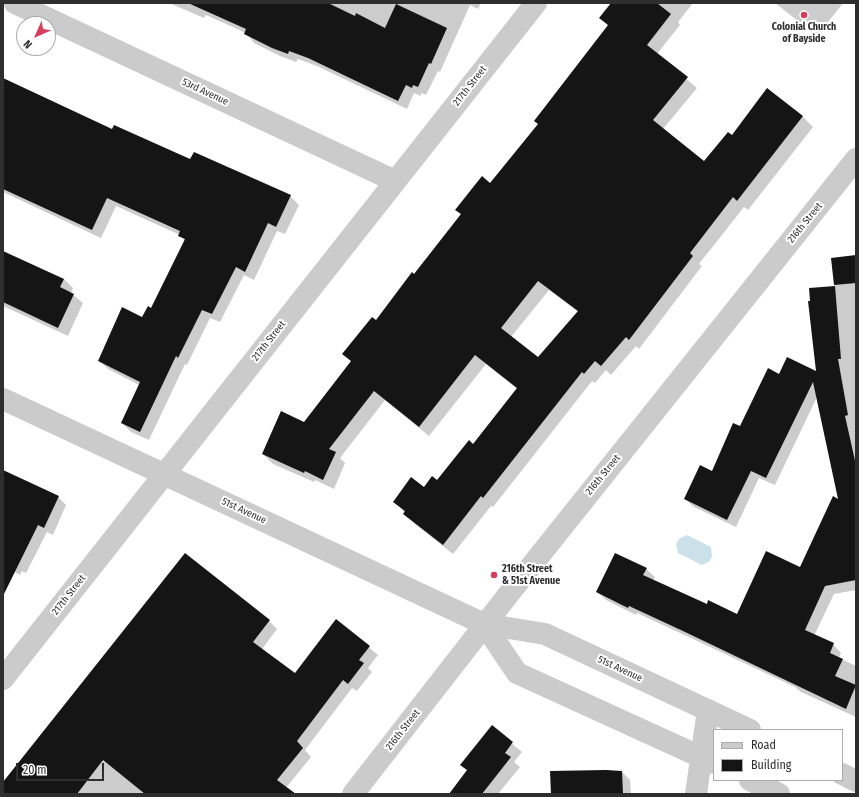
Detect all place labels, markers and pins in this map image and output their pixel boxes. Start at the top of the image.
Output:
marker: Colonial Church of Bayside [799,10,809,20]
place label: Colonial Church of Bayside [772,21,836,44]
place label: 216th Street & 51st Avenue [502,563,560,586]
marker: 216th Street & 51st Avenue [489,570,499,580]

